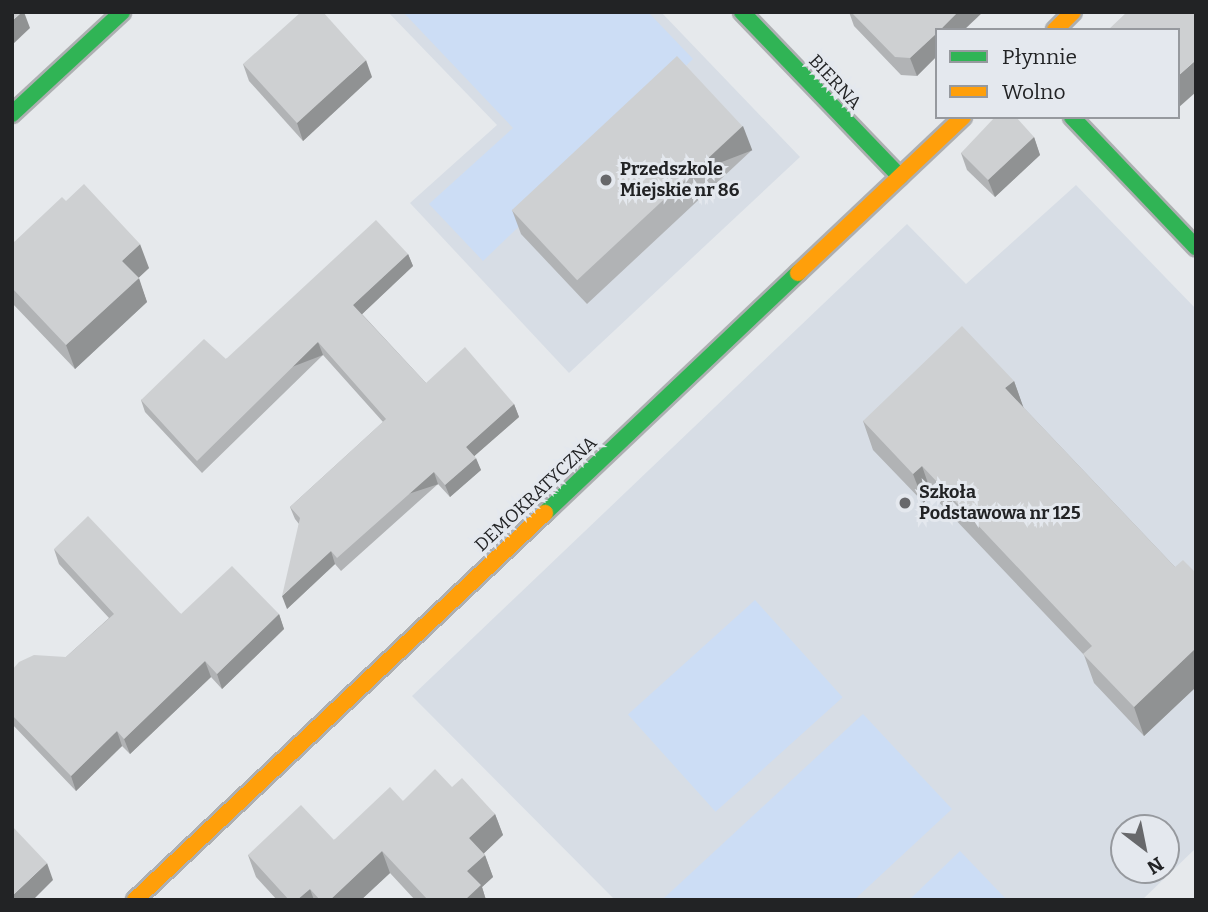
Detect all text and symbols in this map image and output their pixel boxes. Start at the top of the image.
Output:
legend [935,28,1180,119]
text: Płynnie [1002,44,1077,70]
street label: BIERNA [804,50,866,114]
text: Wolno [1002,79,1065,105]
place label: Przedszkole Miejskie nr 86 [620,159,739,202]
marker: Przedszkole Miejskie nr 86 [598,172,614,188]
street label: DEMOKRATYCZNA [471,432,601,556]
place label: Szkoła Podstawowa nr 125 [919,482,1080,524]
marker: Szkoła Podstawowa nr 125 [897,495,913,511]
north arrow [1110,814,1180,884]
text: N [1143,852,1168,879]

